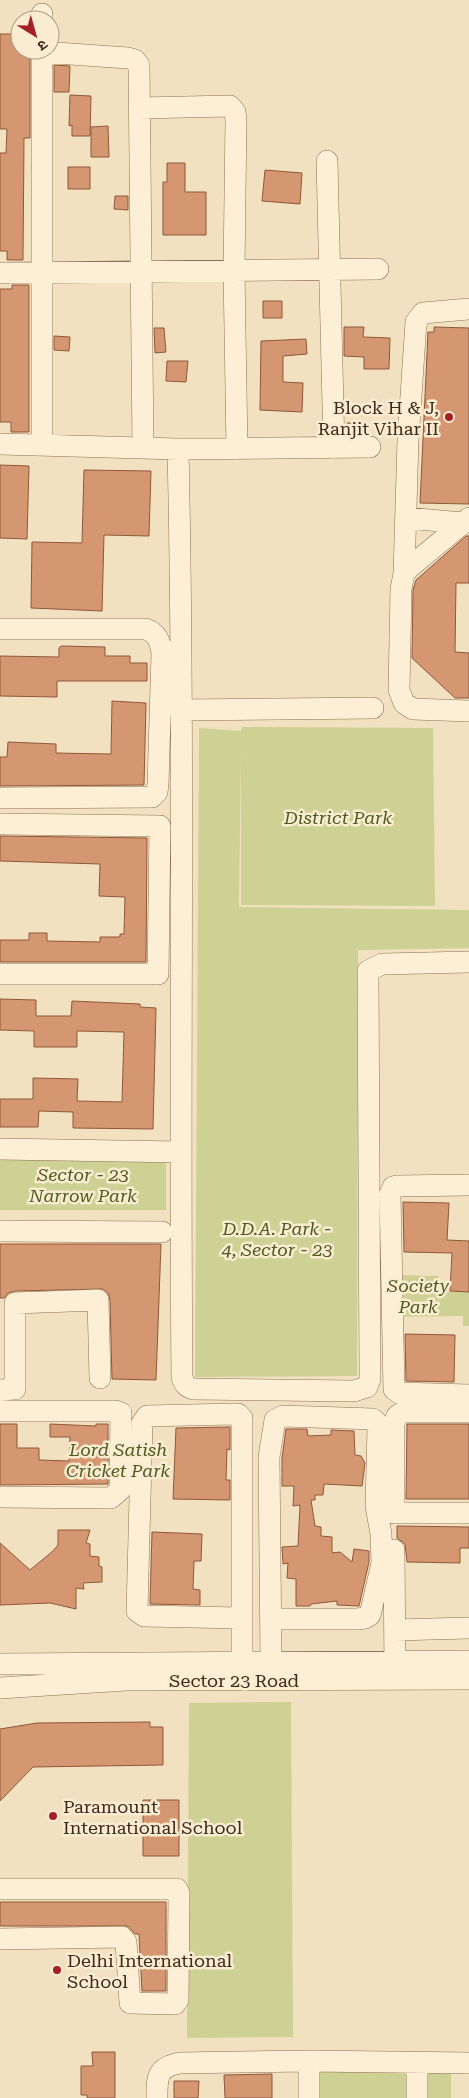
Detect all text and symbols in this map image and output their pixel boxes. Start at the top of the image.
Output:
north arrow [10,10,60,60]
text: उ [34,37,51,55]
place label: Block H & J, Ranjit Vihar II [318,397,439,439]
marker: Block H & J, Ranjit Vihar II [443,411,455,423]
park label: District Park [283,807,392,828]
park label: Sector - 23 Narrow Park [28,1164,137,1206]
park label: D.D.A. Park - 4, Sector - 23 [221,1218,333,1260]
park label: Society Park [386,1275,450,1317]
park label: Lord Satish Cricket Park [66,1439,170,1481]
street label: Sector 23 Road [169,1670,299,1691]
place label: Paramount International School [63,1796,243,1838]
marker: Paramount International School [47,1810,59,1822]
place label: Delhi International School [67,1950,232,1992]
marker: Delhi International School [51,1964,63,1976]

